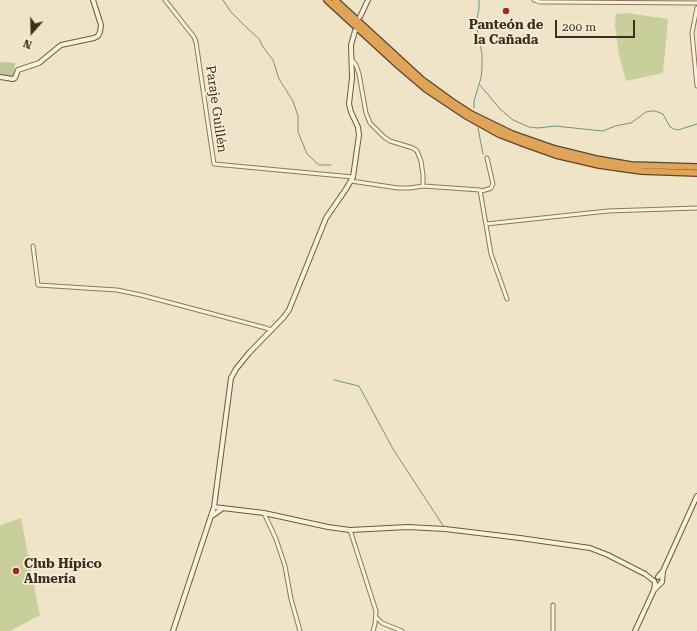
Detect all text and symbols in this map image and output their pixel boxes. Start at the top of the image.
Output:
marker: Panteón de la Cañada [501,6,511,16]
north arrow [12,12,52,52]
scale bar [557,12,637,38]
place label: Panteón de la Cañada [469,17,543,48]
text: 200 m [562,20,596,34]
text: N [22,36,34,51]
street label: Paraje Guillén [202,64,230,154]
place label: Club Hípico Almería [24,556,102,587]
marker: Club Hípico Almería [11,566,21,576]

